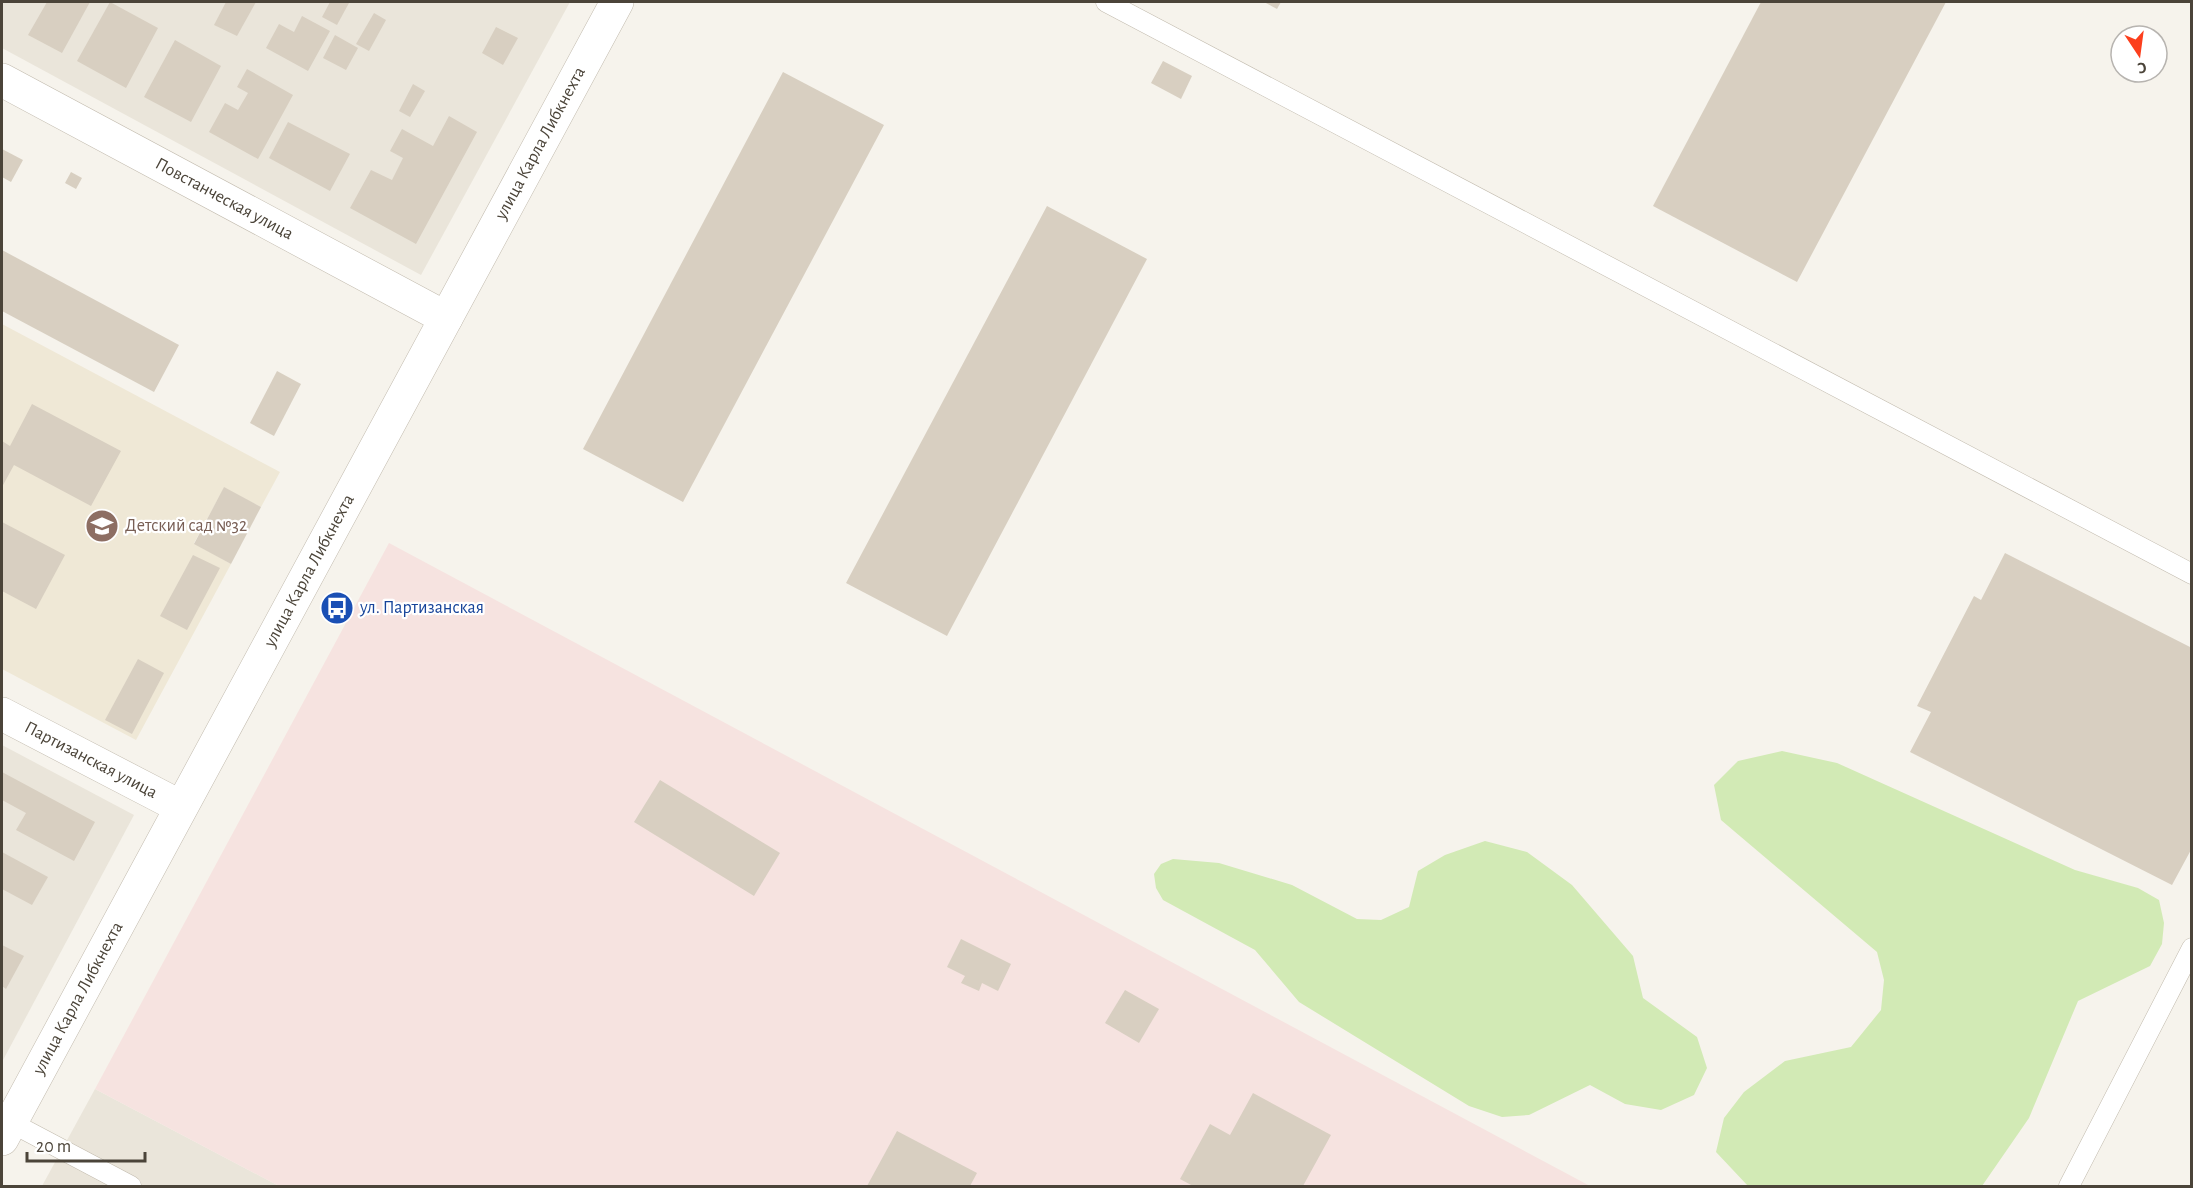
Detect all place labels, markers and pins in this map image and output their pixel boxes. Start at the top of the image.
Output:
school or university icon: Детский сад №32 [84,508,120,544]
place label: Детский сад №32 [125,517,247,535]
bus stop icon: ул. Партизанская [319,590,355,626]
place label: ул. Партизанская [359,599,484,617]

